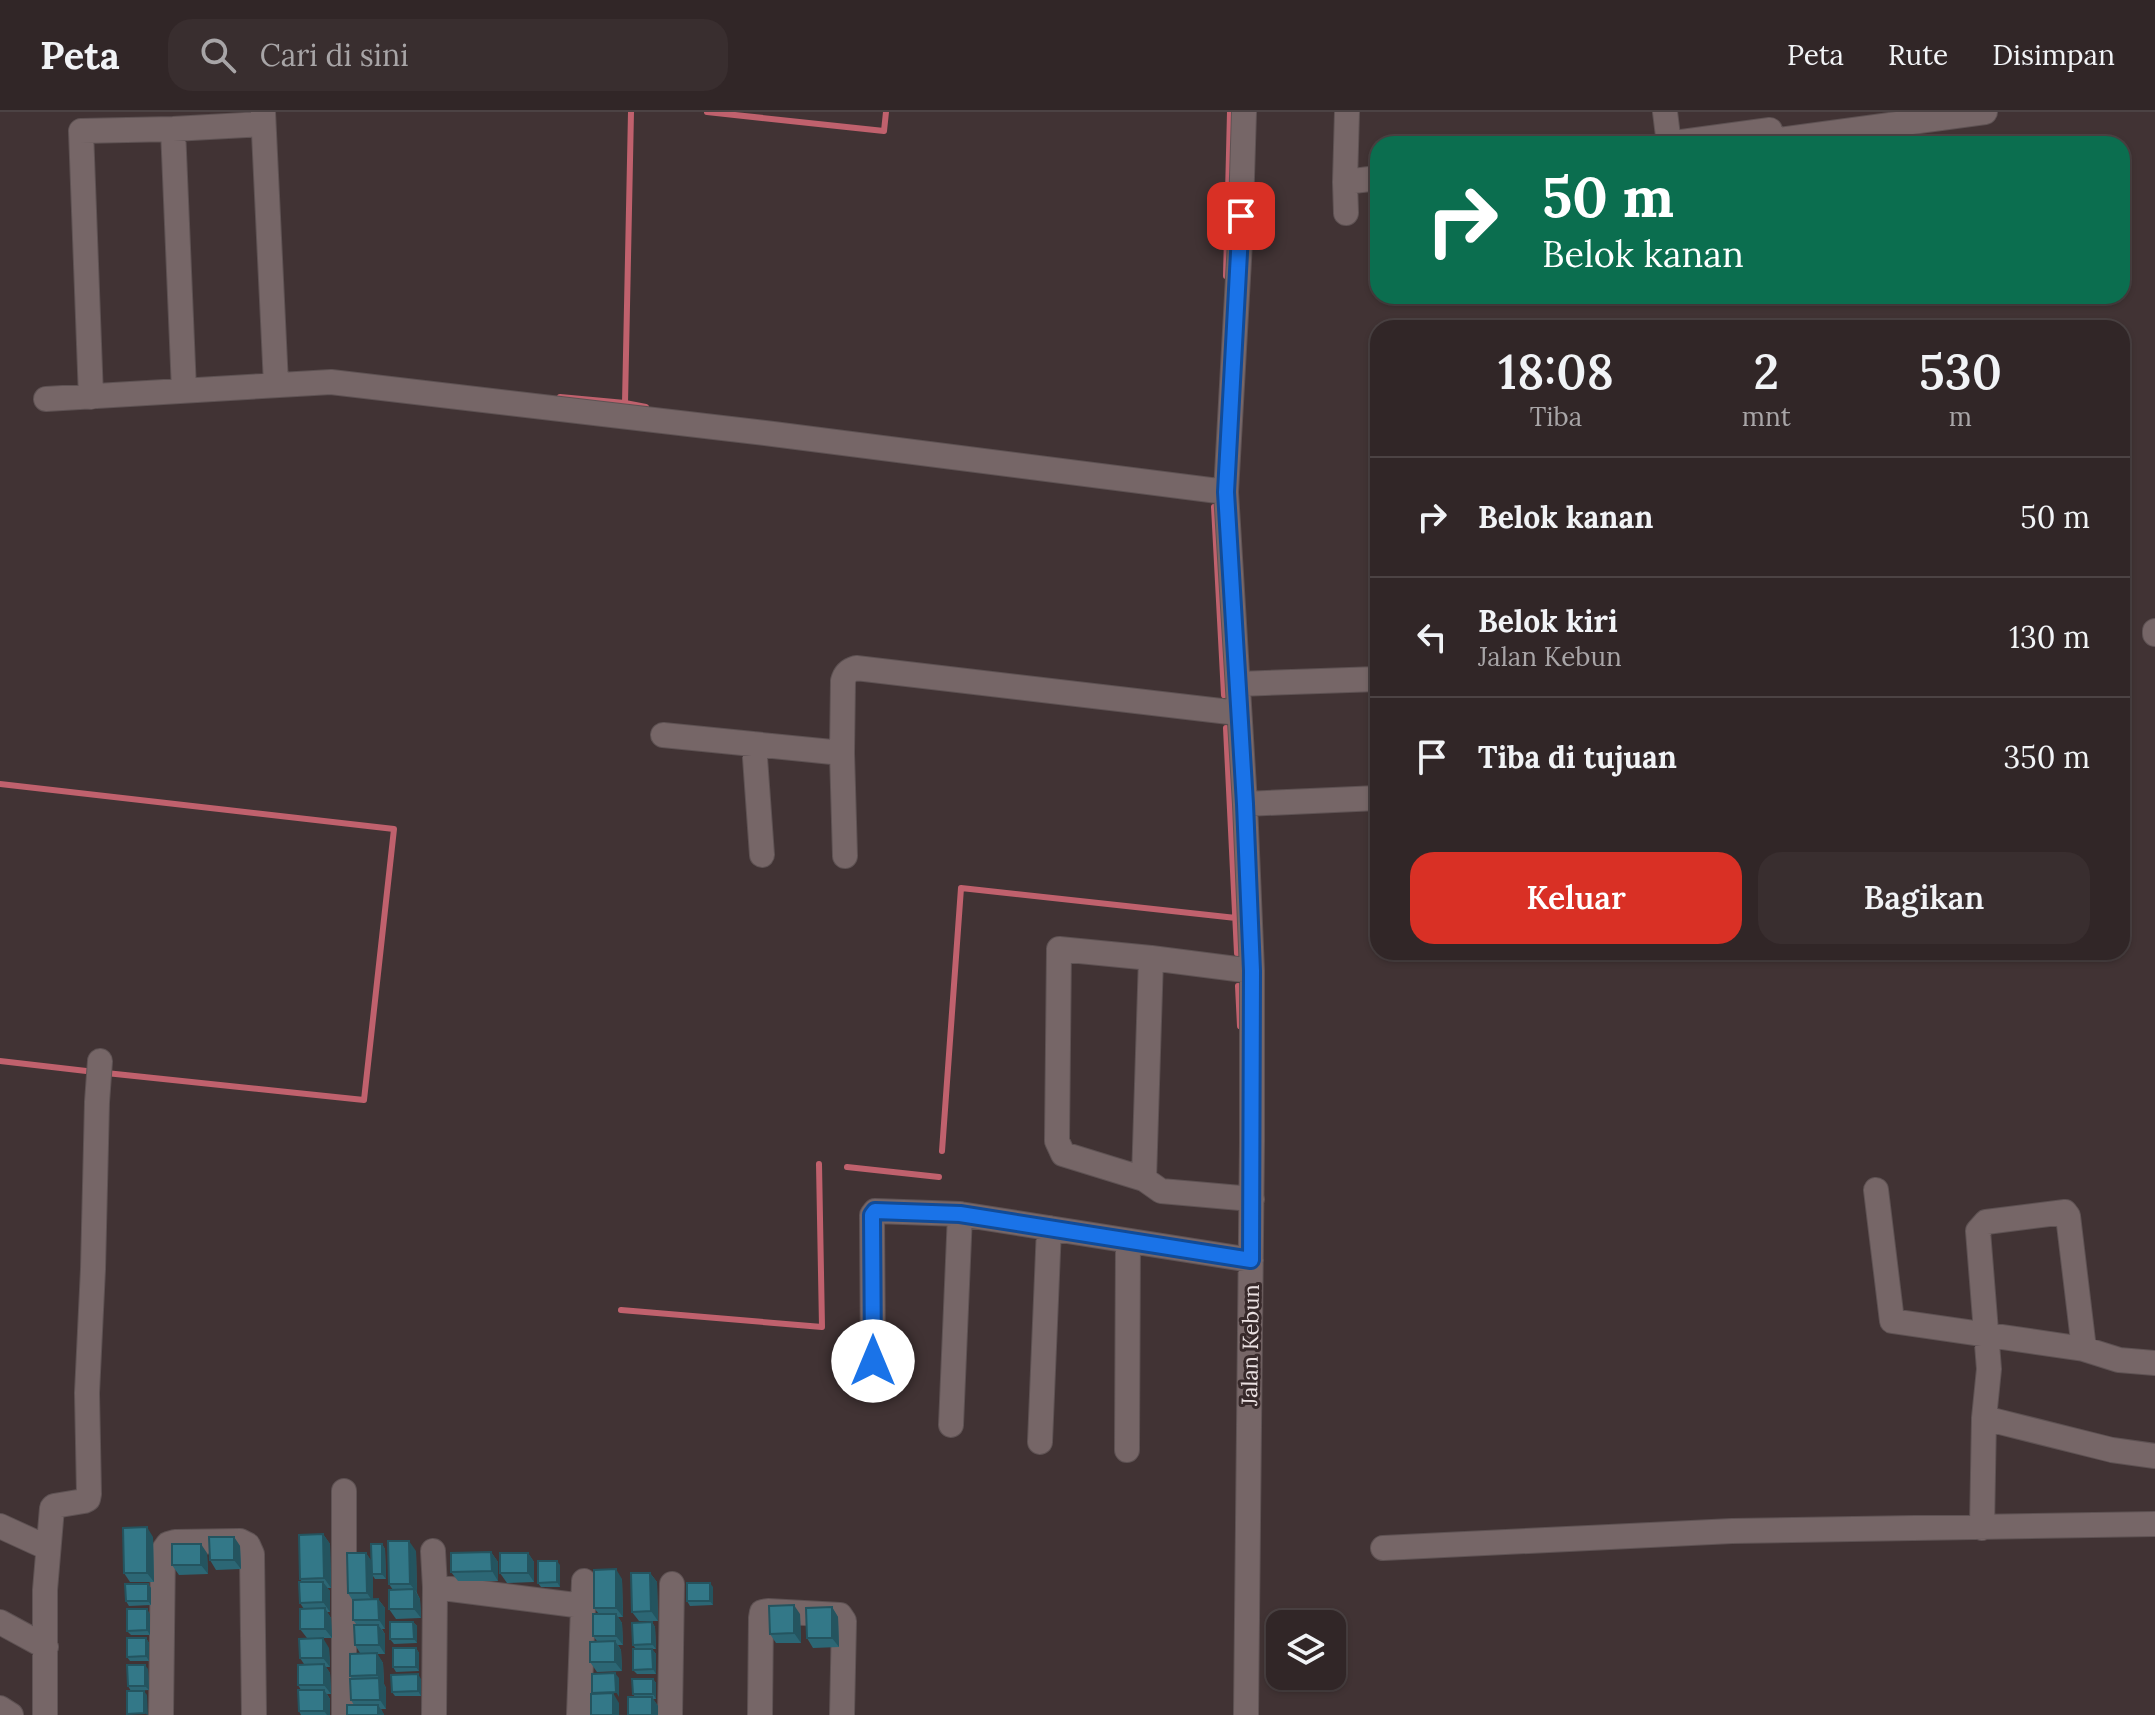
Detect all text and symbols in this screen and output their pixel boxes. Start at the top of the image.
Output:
search box [168,19,728,91]
text: Peta [40,31,120,79]
icon: search [196,33,240,77]
text: Cari di sini [260,36,409,74]
text: Peta [1787,37,1844,73]
text: Rute [1888,37,1948,73]
text: Disimpan [1992,37,2115,73]
text: 50 m [1542,161,1674,232]
icon: right [1410,168,1514,272]
pin [1207,182,1275,250]
icon: arrive [1219,194,1263,238]
text: Belok kanan [1542,231,1744,277]
text: 18:08 [1498,341,1614,402]
text: 2 [1753,341,1779,402]
text: 530 [1919,341,2002,402]
text: Tiba [1530,400,1582,433]
text: mnt [1742,400,1791,433]
text: m [1949,400,1972,433]
icon: right [1410,495,1454,539]
text: Belok kanan [1478,498,1653,536]
text: 50 m [2020,498,2090,536]
text: Belok kiri [1478,602,1618,640]
icon: left [1410,615,1454,659]
text: 130 m [2009,618,2090,656]
text: Jalan Kebun [1478,640,1622,673]
icon: arrive [1410,735,1454,779]
text: Tiba di tujuan [1478,738,1677,776]
text: 350 m [2004,738,2090,776]
button: Keluar [1410,852,1742,944]
button: Bagikan [1758,852,2090,944]
street label: Jalan Kebun [1235,1284,1265,1407]
position arrow [831,1319,915,1403]
map controls [1266,1610,1346,1690]
button: layers [1266,1610,1346,1690]

